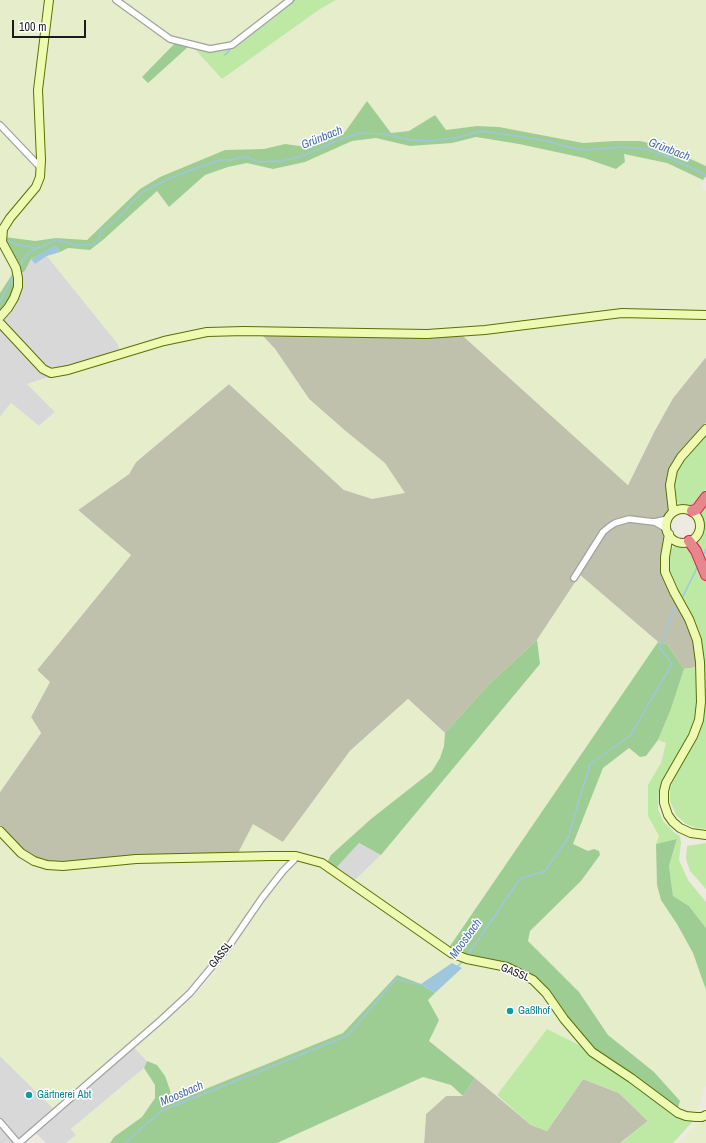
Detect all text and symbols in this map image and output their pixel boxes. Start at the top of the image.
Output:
scale bar [14,12,88,38]
text: 100 m [19,19,46,35]
water label: Grünbach [299,123,345,153]
water label: Grünbach [646,136,692,164]
water label: Moosbach [447,916,485,962]
street label: GASSL [206,939,236,971]
street label: GASSL [499,961,531,985]
place label: Gaßlhof [518,1004,550,1018]
marker: Gaßlhof [505,1006,515,1016]
water label: Moosbach [158,1079,206,1109]
place label: Gärtnerei Abt [37,1088,91,1102]
marker: Gärtnerei Abt [24,1090,34,1100]

